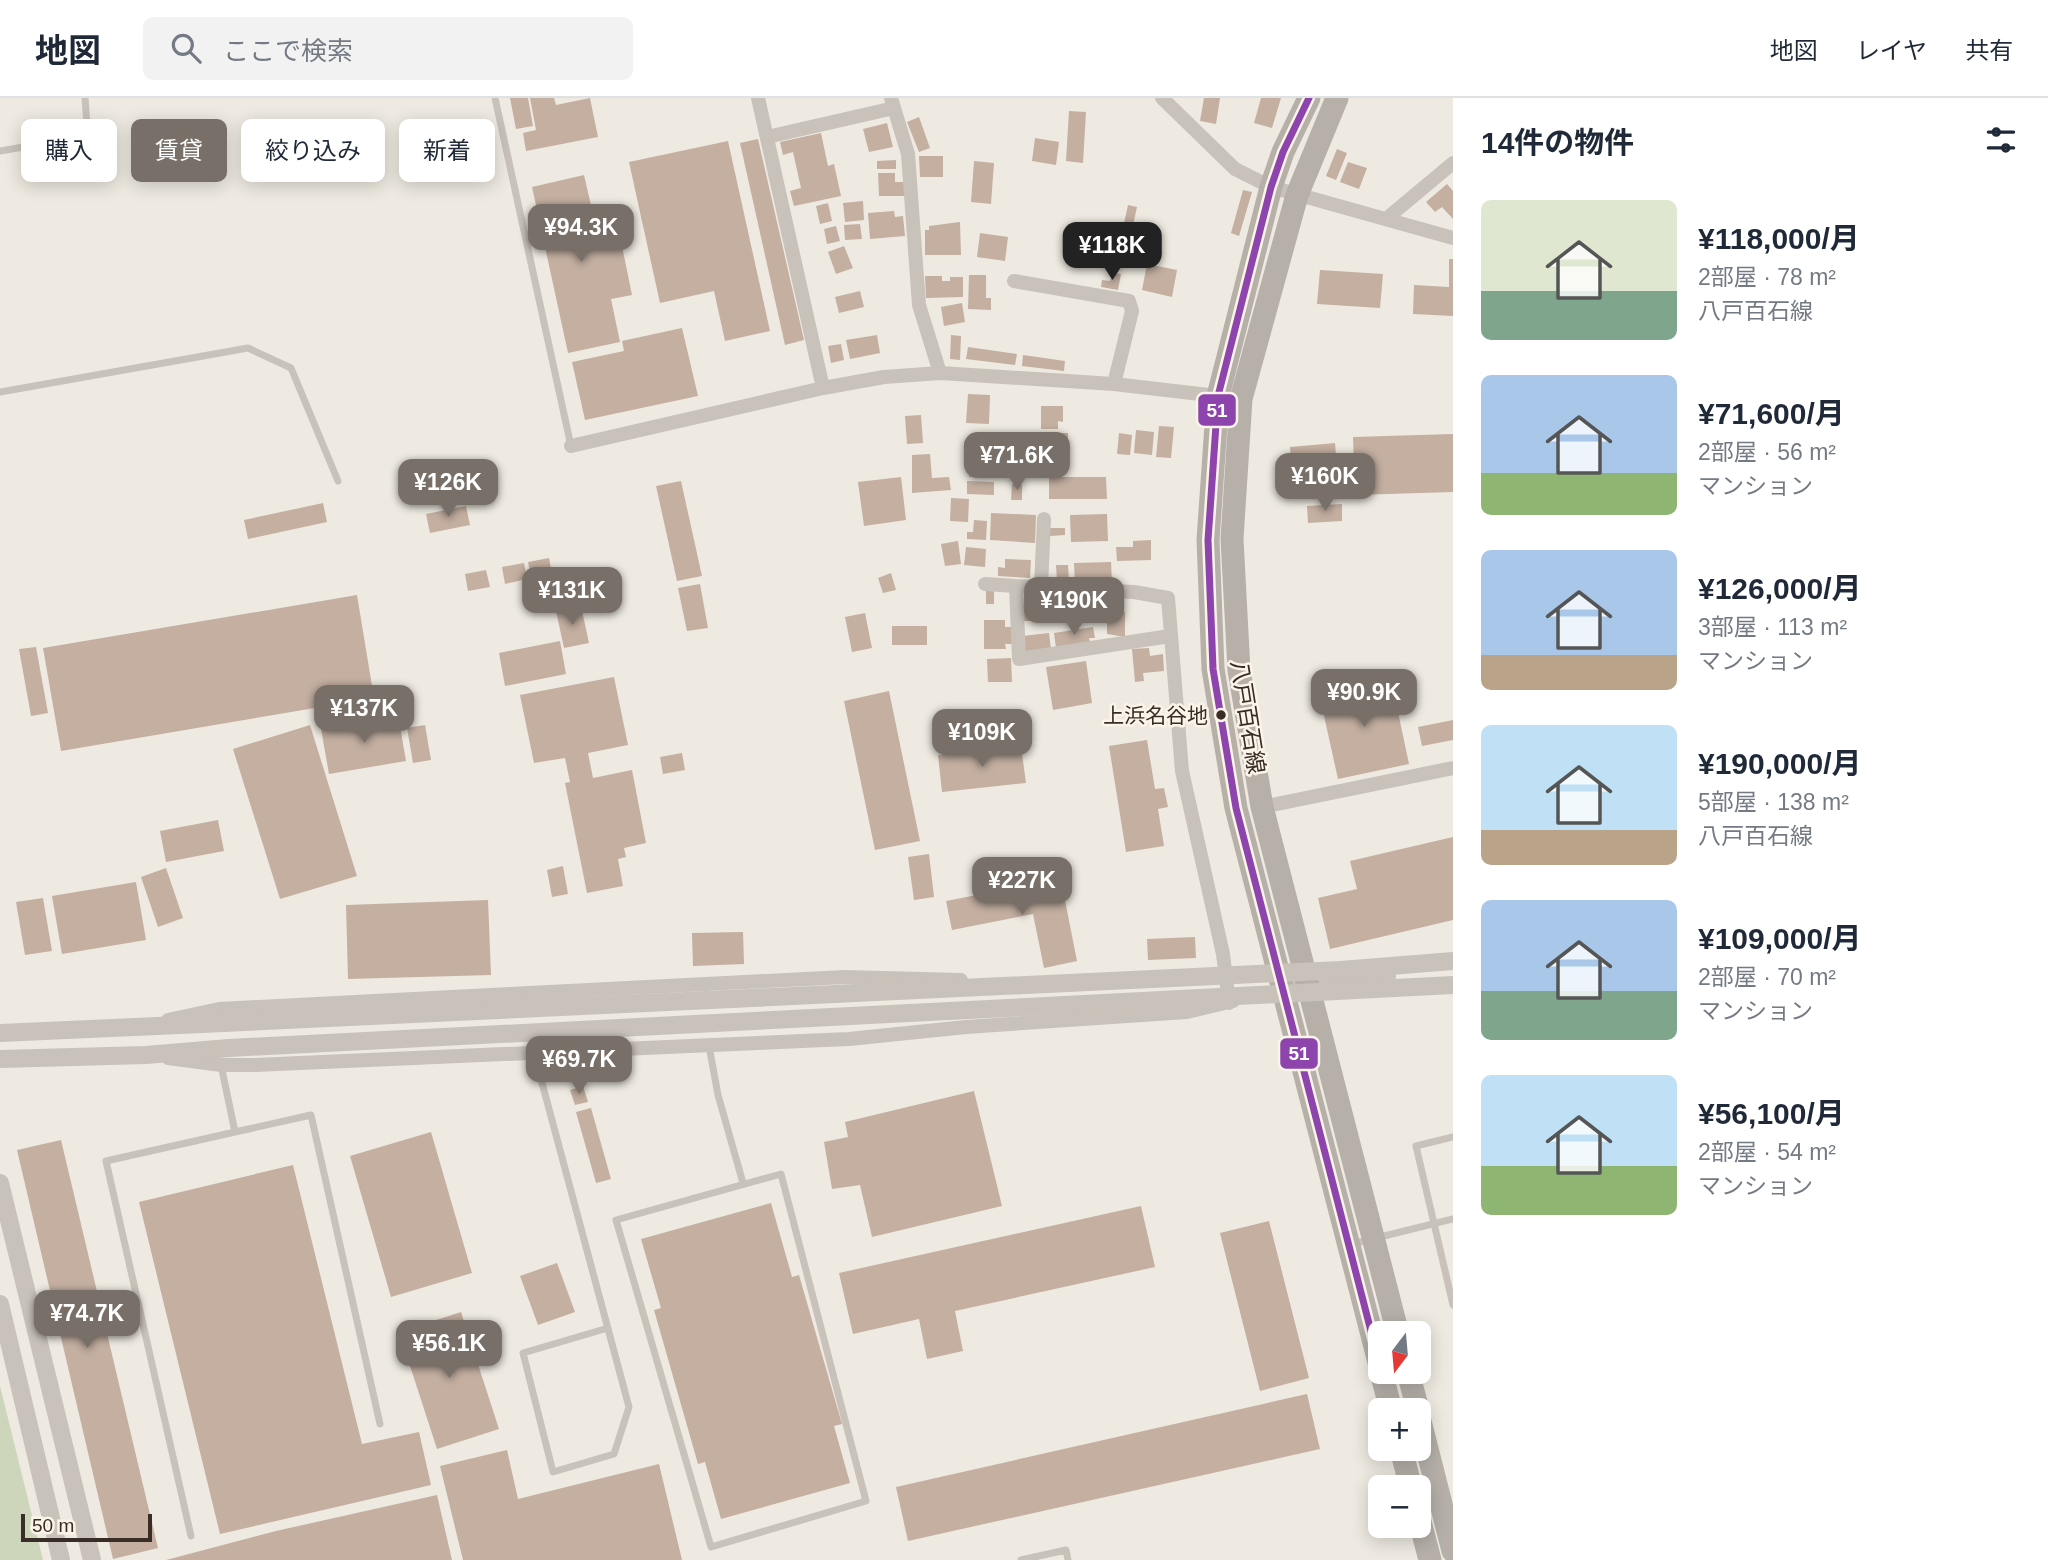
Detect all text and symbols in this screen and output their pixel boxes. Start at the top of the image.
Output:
search box [143,17,633,80]
icon: search [167,29,205,67]
text: 地図 [35,32,101,69]
text: ここで検索 [223,36,353,66]
text: 地図 [1770,37,1818,64]
text: レイヤ [1856,37,1927,64]
text: 共有 [1965,37,2013,64]
chip: 購入 [21,119,117,182]
chip: 賃貸 [131,119,227,182]
chip: 絞り込み [241,119,385,182]
chip: 新着 [399,119,495,182]
icon: filters [1982,121,2020,159]
text: 14件の物件 [1481,126,1634,159]
pin: ¥94.3K [524,204,638,264]
text: ¥94.3K [544,214,618,240]
pin: ¥118K [1063,222,1161,282]
text: ¥118,000/月 [1698,222,1860,255]
icon: home [1537,228,1621,312]
text: ¥118K [1079,232,1145,258]
text: 2部屋 · 78 m² [1698,264,1836,290]
text: 八戸百石線 [1698,298,1813,324]
line badge: 51 [1197,393,1237,427]
text: ¥71,600/月 [1698,397,1845,430]
text: 51 [1206,400,1228,421]
icon: home [1537,403,1621,487]
pin: ¥71.6K [960,432,1074,492]
text: 2部屋 · 56 m² [1698,439,1836,465]
text: ¥71.6K [980,442,1054,468]
pin: ¥160K [1276,454,1374,513]
pin: ¥126K [399,460,497,519]
text: ¥160K [1291,463,1359,489]
text: ¥126K [414,469,482,495]
text: マンション [1698,473,1813,499]
pin: ¥131K [523,568,621,627]
text: ¥126,000/月 [1698,572,1861,605]
text: ¥131K [538,577,606,603]
pin: ¥190K [1025,578,1123,637]
icon: home [1537,578,1621,662]
text: ¥190K [1040,587,1108,613]
text: 3部屋 · 113 m² [1698,614,1847,640]
text: マンション [1698,648,1813,674]
street label: 八戸百石線 [1226,658,1270,776]
pin: ¥90.9K [1307,670,1421,729]
text: ¥90.9K [1327,679,1401,705]
pin: ¥137K [315,686,413,745]
text: ¥137K [330,695,398,721]
place label: 上浜名谷地 [1103,704,1208,727]
marker: 上浜名谷地 [1214,708,1228,722]
pin: ¥109K [933,710,1031,769]
text: ¥109K [948,719,1016,745]
text: ¥190,000/月 [1698,747,1861,780]
icon: home [1537,753,1621,837]
text: 5部屋 · 138 m² [1698,789,1849,815]
text: 八戸百石線 [1698,823,1813,849]
pin: ¥227K [973,858,1071,917]
text: ¥227K [988,867,1056,893]
text: ¥109,000/月 [1698,922,1861,955]
icon: home [1537,928,1621,1012]
text: 2部屋 · 70 m² [1698,964,1836,990]
text: マンション [1698,998,1813,1024]
pin: ¥69.7K [522,1037,636,1096]
line badge: 51 [1279,1037,1319,1070]
text: 51 [1288,1043,1310,1064]
text: ¥69.7K [542,1046,616,1072]
text: ¥56,100/月 [1698,1097,1845,1130]
icon: home [1537,1103,1621,1187]
text: 2部屋 · 54 m² [1698,1139,1836,1165]
text: マンション [1698,1173,1813,1199]
pin: ¥74.7K [30,1290,144,1350]
text: ¥74.7K [50,1300,124,1326]
pin: ¥56.1K [392,1320,506,1380]
north arrow [1368,1321,1432,1384]
map controls [1368,1321,1431,1538]
text: ¥56.1K [412,1330,486,1356]
button: + [1368,1398,1431,1461]
button: − [1368,1475,1431,1538]
scale bar [21,1511,152,1543]
text: 50 m [32,1515,74,1536]

